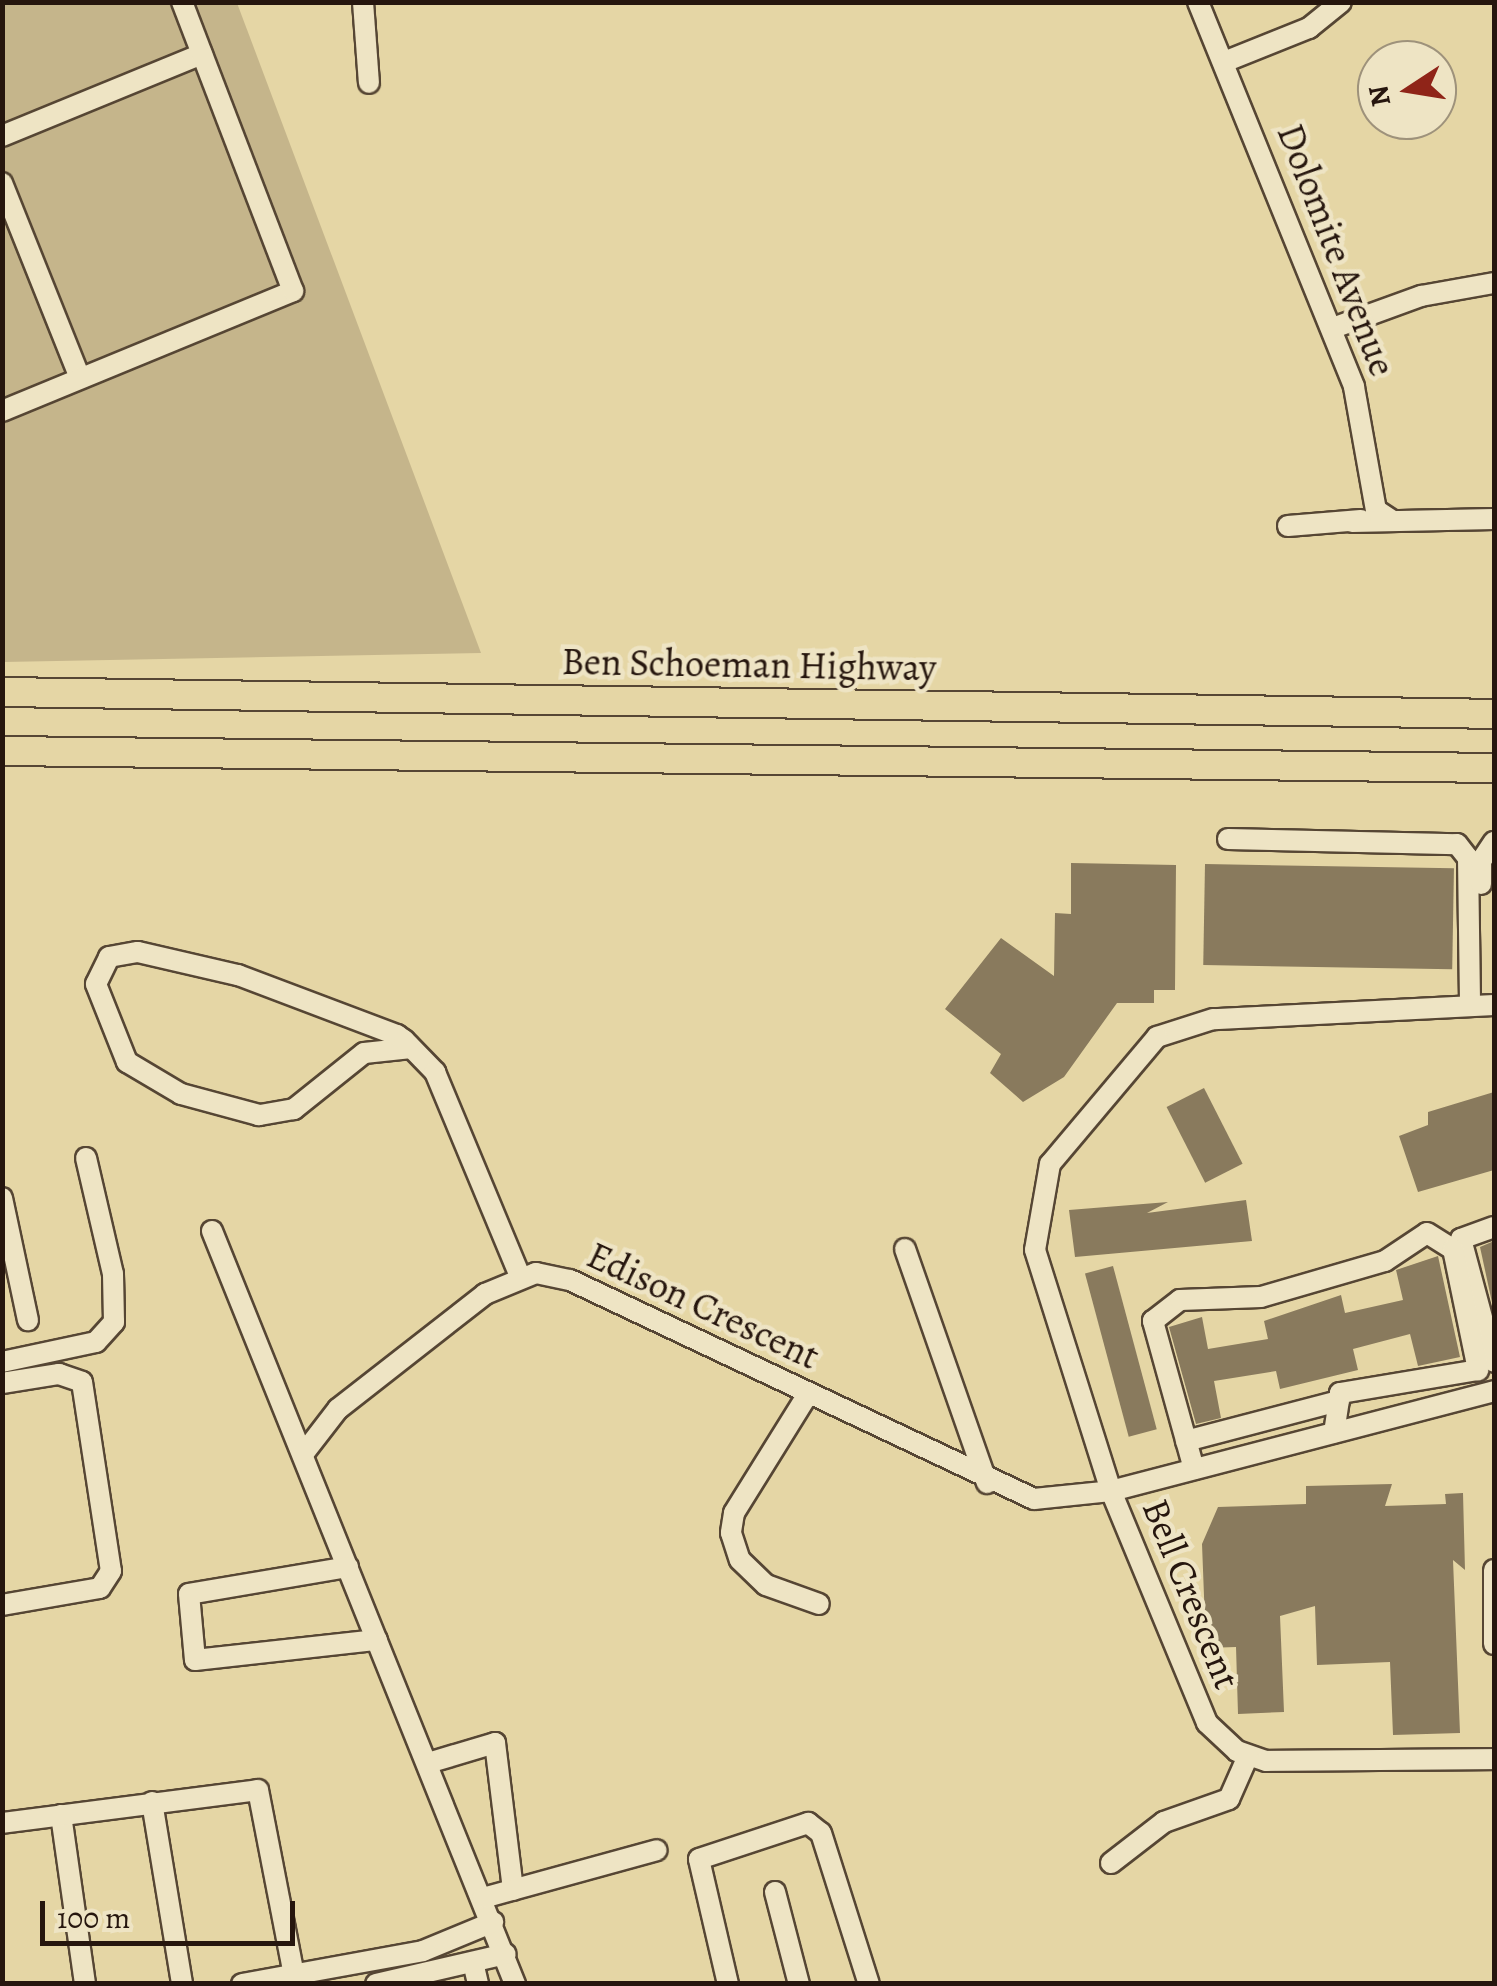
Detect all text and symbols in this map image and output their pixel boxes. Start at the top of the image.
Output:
north arrow [1357,40,1457,140]
text: N [1359,82,1400,110]
street label: Dolomite Avenue [1267,117,1405,383]
street label: Ben Schoeman Highway [561,639,937,691]
street label: Edison Crescent [580,1232,826,1380]
street label: Bell Crescent [1132,1492,1250,1696]
scale bar [45,1881,300,1943]
text: 100 m [57,1898,130,1938]

